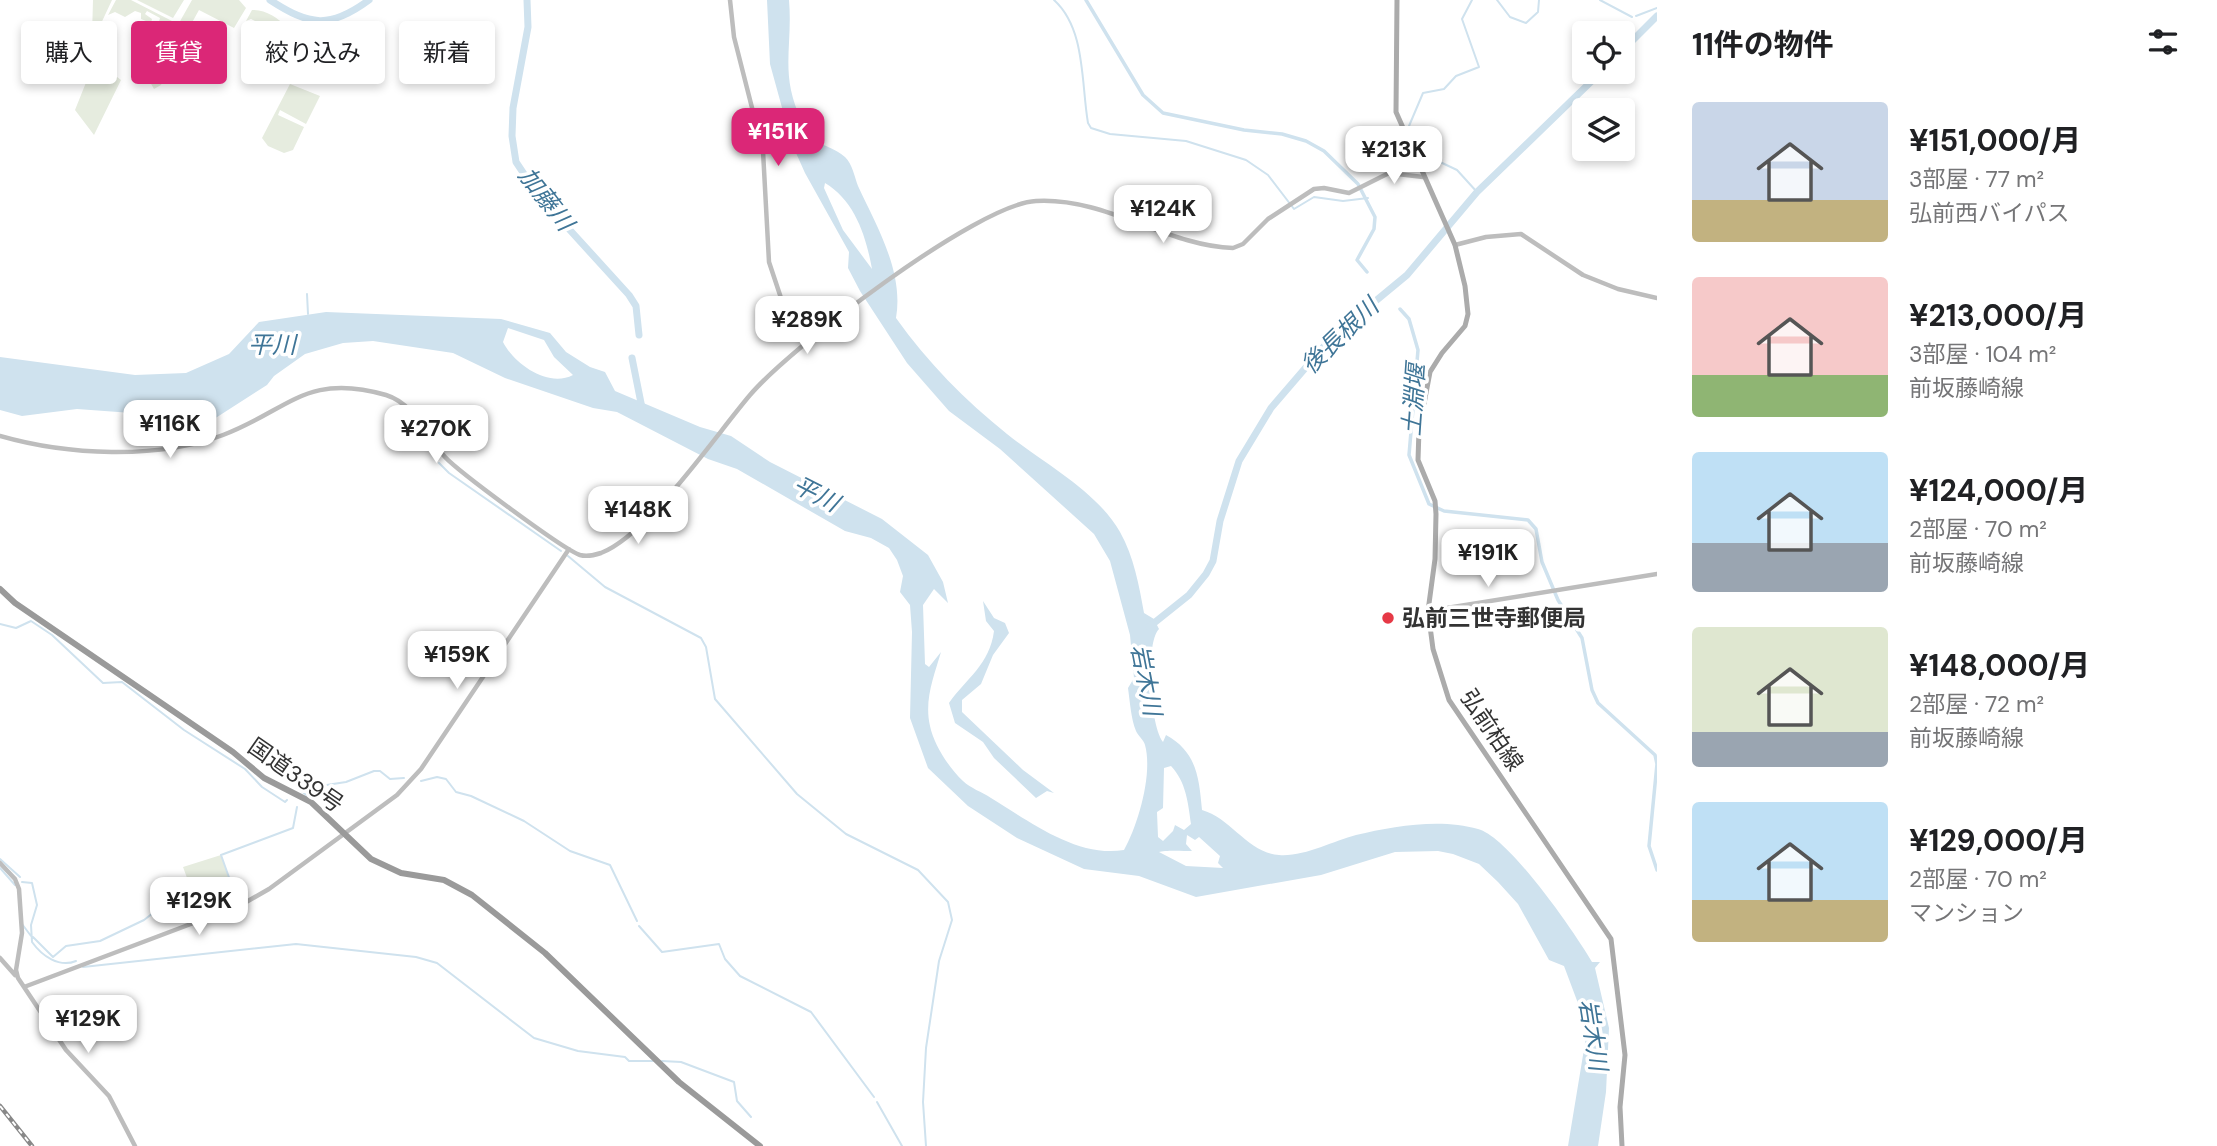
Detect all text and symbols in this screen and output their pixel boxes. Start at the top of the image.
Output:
chip: 購入 [21,21,117,84]
chip: 賃貸 [131,21,227,84]
chip: 絞り込み [241,21,385,84]
chip: 新着 [399,21,495,84]
map controls [1572,21,1635,161]
button: locate [1572,21,1635,84]
icon: filters [2144,23,2182,61]
text: 11件の物件 [1692,25,1834,64]
button: layers [1572,98,1635,161]
pin: ¥151K [729,108,827,168]
text: ¥151K [747,116,809,146]
text: ¥151,000/月 [1909,121,2081,160]
pin: ¥213K [1345,127,1443,186]
icon: home [1748,130,1832,214]
text: ¥213K [1361,134,1427,164]
water label: 加藤川 [512,161,583,239]
text: 3部屋 · 77 m² [1909,164,2044,194]
pin: ¥124K [1114,186,1212,245]
text: ¥124K [1130,193,1196,223]
text: 弘前西バイパス [1909,198,2070,228]
water label: 後長根川 [1294,289,1387,380]
pin: ¥289K [758,296,856,356]
text: ¥213,000/月 [1909,296,2087,335]
text: ¥289K [771,304,843,334]
icon: home [1748,305,1832,389]
water label: 平川 [248,329,299,360]
text: 3部屋 · 104 m² [1909,339,2056,369]
water label: 土淵堰 [1396,359,1432,437]
text: 前坂藤崎線 [1909,373,2024,403]
pin: ¥116K [121,400,219,460]
pin: ¥270K [387,406,485,465]
text: ¥116K [139,408,201,438]
text: ¥270K [400,413,472,443]
water label: 平川 [788,469,847,520]
text: ¥124,000/月 [1909,471,2088,510]
icon: home [1748,480,1832,564]
pin: ¥148K [589,486,687,546]
text: ¥148K [604,494,672,524]
text: 2部屋 · 70 m² [1909,514,2047,544]
pin: ¥191K [1439,530,1537,589]
text: ¥191K [1457,537,1519,567]
text: 前坂藤崎線 [1909,548,2024,578]
place label: 弘前三世寺郵便局 [1402,603,1586,633]
marker: 弘前三世寺郵便局 [1380,610,1396,626]
pin: ¥159K [408,632,506,691]
text: ¥159K [424,639,490,669]
water label: 岩木川 [1124,642,1169,721]
text: ¥148,000/月 [1909,646,2090,685]
icon: home [1748,655,1832,739]
street label: 弘前柏線 [1454,683,1530,777]
text: 2部屋 · 72 m² [1909,689,2044,719]
text: 前坂藤崎線 [1909,723,2024,753]
street label: 国道339号 [242,731,350,819]
text: ¥129,000/月 [1909,821,2088,860]
icon: home [1748,830,1832,914]
text: 2部屋 · 70 m² [1909,864,2047,894]
pin: ¥129K [150,878,248,937]
text: ¥129K [166,885,232,915]
text: マンション [1909,898,2024,928]
pin: ¥129K [39,996,137,1055]
water label: 岩木川 [1573,997,1615,1076]
text: ¥129K [55,1003,121,1033]

